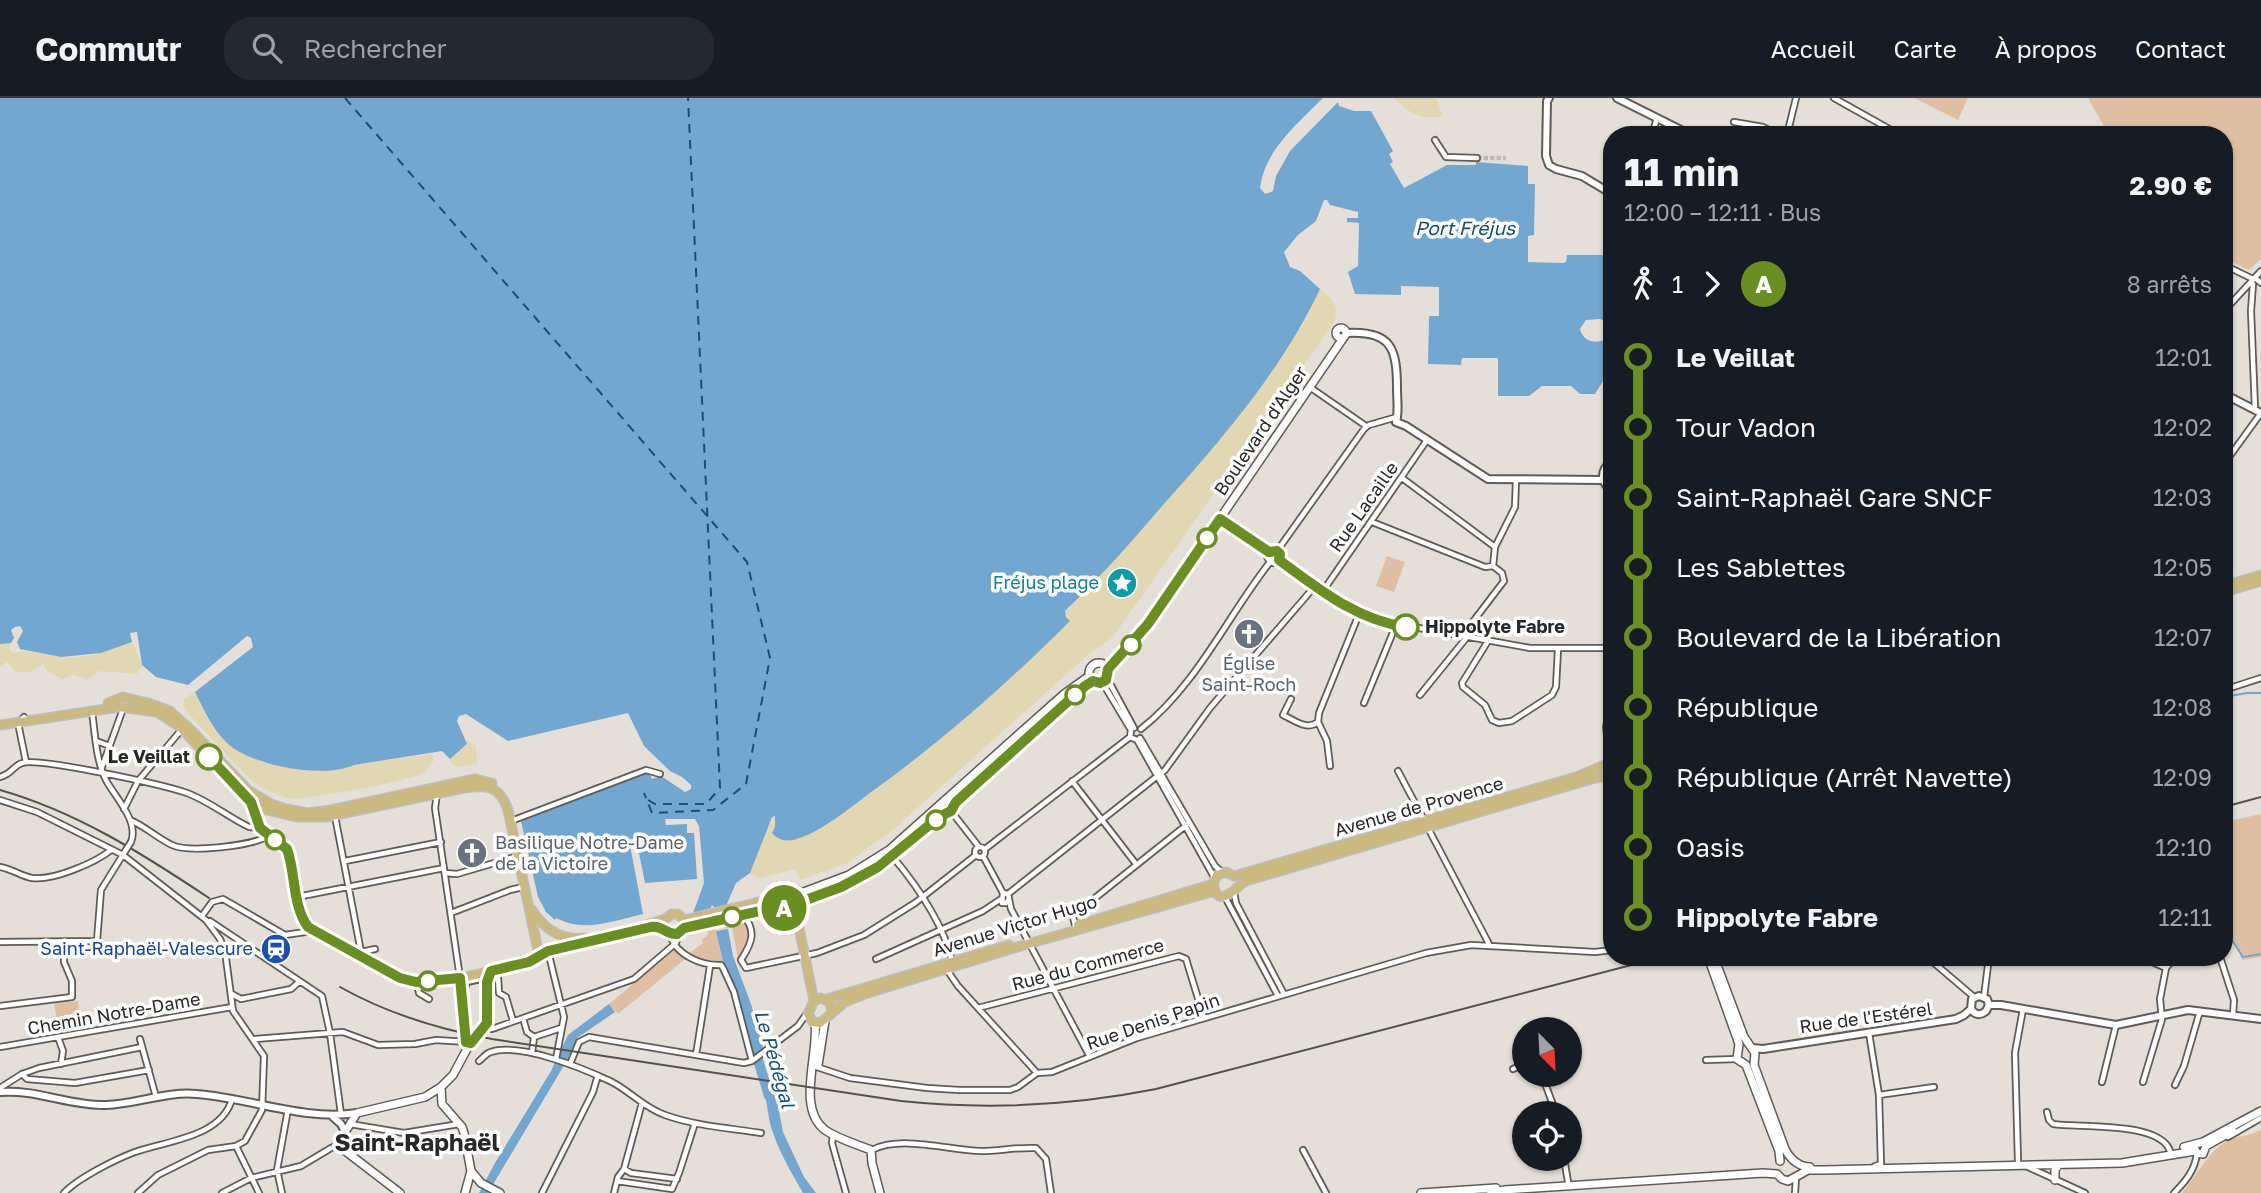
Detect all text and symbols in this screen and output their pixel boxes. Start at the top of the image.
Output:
search box [224,17,714,80]
text: Commutr [35,29,182,68]
icon: search [248,29,286,67]
text: Rechercher [304,33,447,64]
text: Accueil [1771,34,1855,63]
text: Carte [1893,34,1957,63]
text: À propos [1995,34,2097,63]
text: Contact [2135,34,2226,63]
text: 11 min [1624,149,1739,194]
text: 2.90 € [2130,170,2212,201]
text: 12:00 – 12:11 · Bus [1624,198,1821,226]
water label: Port Fréjus [1415,216,1516,239]
icon: walk [1624,265,1662,303]
icon: forward [1693,265,1731,303]
text: A [1755,269,1772,298]
text: 1 [1672,270,1683,298]
text: 8 arrêts [2127,270,2212,298]
text: Le Veillat [1676,342,1795,373]
text: 12:01 [2155,343,2212,371]
street label: Boulevard d'Alger [1209,362,1311,499]
text: Tour Vadon [1676,412,1816,443]
text: 12:02 [2153,413,2212,441]
street label: Rue Lacaille [1324,457,1402,556]
text: Saint-Raphaël Gare SNCF [1676,482,1993,513]
text: 12:03 [2153,483,2212,511]
unlabelled marker [1197,528,1217,548]
text: Les Sablettes [1676,552,1846,583]
text: 12:05 [2153,553,2212,581]
place icon: Fréjus plage [1105,566,1139,600]
place label: Fréjus plage [993,571,1099,593]
marker: Hippolyte Fabre [1393,614,1419,640]
place label: Hippolyte Fabre [1425,615,1565,637]
church icon: Église Saint-Roch [1232,617,1266,651]
text: Boulevard de la Libération [1676,622,2001,653]
text: 12:07 [2154,623,2212,651]
unlabelled marker [1121,635,1141,655]
place label: Église Saint-Roch [1202,652,1296,695]
unlabelled marker [1065,685,1085,705]
text: République [1676,692,1818,723]
text: 12:08 [2152,693,2212,721]
marker: Le Veillat [196,744,222,770]
place label: Le Veillat [108,745,190,767]
text: République (Arrêt Navette) [1676,762,2013,793]
text: 12:09 [2152,763,2212,791]
street label: Avenue de Provence [1332,771,1506,841]
unlabelled marker [926,810,946,830]
unlabelled marker [265,830,285,850]
place label: Basilique Notre-Dame de la Victoire [495,831,684,874]
text: Oasis [1676,832,1744,863]
text: 12:10 [2155,833,2212,861]
church icon: Basilique Notre-Dame de la Victoire [455,836,489,870]
line badge: A [761,885,807,931]
street label: Avenue Victor Hugo [930,890,1100,961]
text: A [775,893,793,922]
text: Hippolyte Fabre [1676,902,1878,933]
text: 12:11 [2158,903,2212,931]
unlabelled marker [722,907,742,927]
station icon: Saint-Raphaël-Valescure [259,932,293,966]
street label: Rue du Commerce [1009,933,1166,995]
place label: Saint-Raphaël-Valescure [40,937,253,959]
unlabelled marker [418,971,438,991]
street label: Chemin Notre-Dame [26,987,202,1039]
street label: Rue Denis Papin [1083,988,1222,1054]
street label: Rue de l'Estérel [1798,997,1934,1037]
water label: Le Pédégal [751,1007,801,1111]
north arrow [1512,1017,1582,1087]
map controls [1512,1017,1582,1171]
button: locate [1512,1101,1582,1171]
district label: Saint-Raphaël [334,1127,500,1156]

